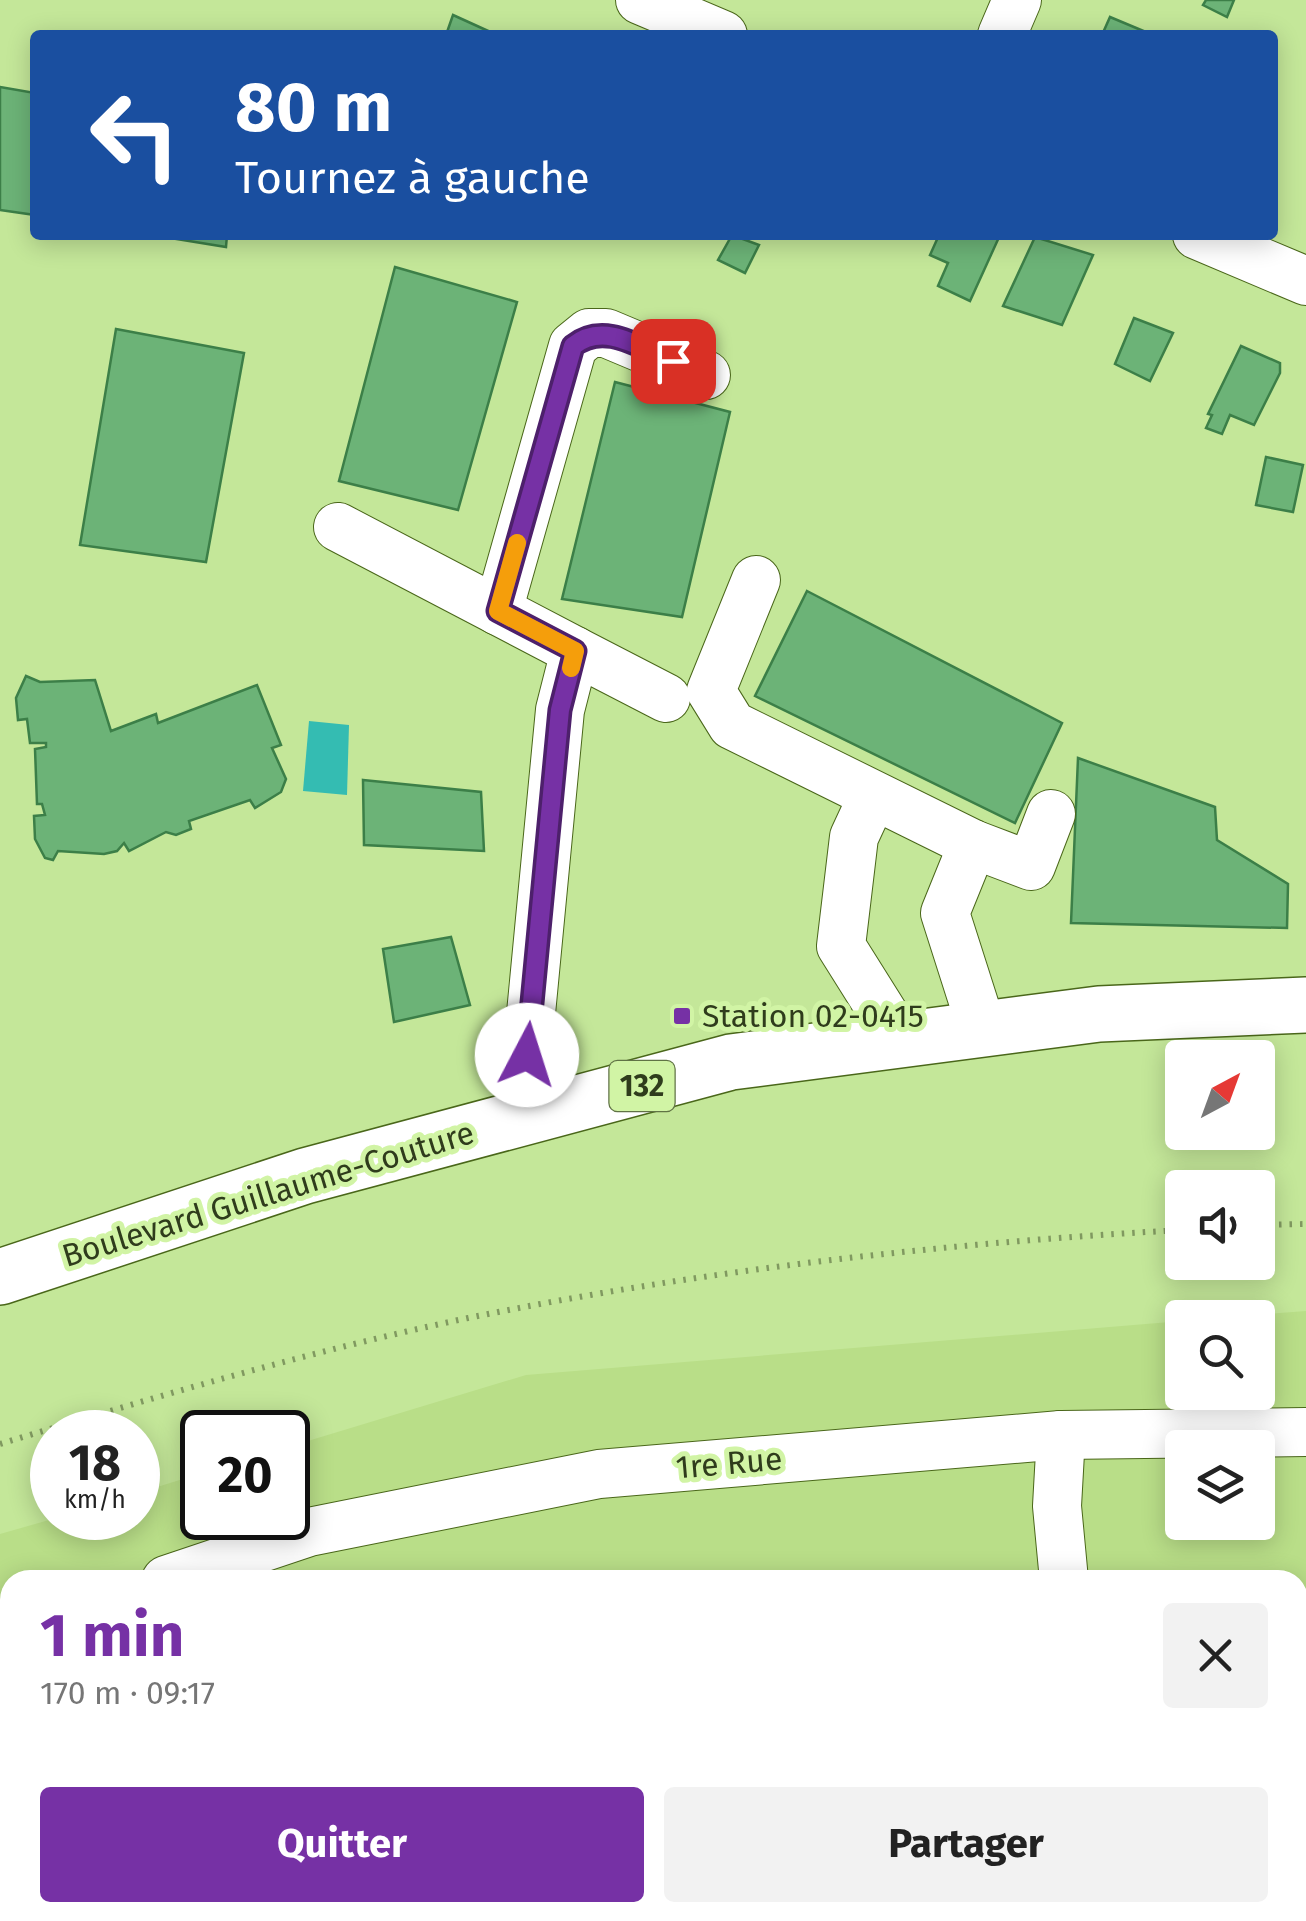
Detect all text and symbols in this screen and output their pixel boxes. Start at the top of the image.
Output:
text: 80 m [235,66,392,150]
icon: left [70,70,200,200]
text: Tournez à gauche [235,151,590,205]
pin [631,319,716,404]
icon: arrive [646,334,701,389]
place label: Station 02-0415 [702,997,924,1035]
position arrow [475,1003,579,1107]
marker: Station 02-0415 [671,1005,693,1027]
north arrow [1165,1040,1275,1150]
map controls [1165,1040,1275,1540]
road number: 132 [610,1061,674,1111]
street label: Boulevard Guillaume-Couture [57,1113,479,1275]
button: sound [1165,1170,1275,1280]
button: search [1165,1300,1275,1410]
speed limit sign: 20 [180,1410,310,1540]
button: layers [1165,1430,1275,1540]
text: 18 [69,1433,121,1493]
street label: 1re Rue [674,1439,784,1487]
text: km/h [64,1485,126,1515]
text: 1 min [40,1600,184,1672]
button: close [1163,1603,1268,1708]
text: 170 m · 09:17 [40,1674,215,1712]
button: Quitter [40,1787,644,1902]
button: Partager [664,1787,1268,1902]

